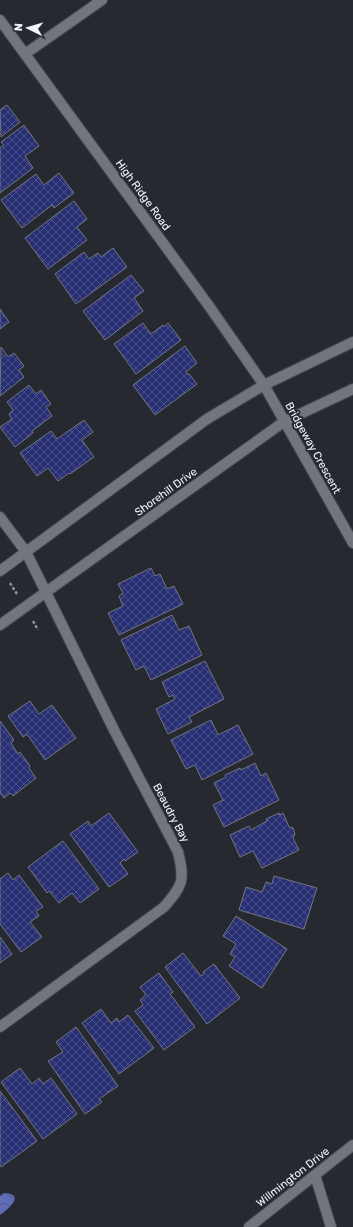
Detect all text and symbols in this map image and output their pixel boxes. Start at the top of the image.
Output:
north arrow [8,8,48,48]
text: N [12,23,25,32]
street label: High Ridge Road [113,157,173,233]
street label: Bridgeway Crescent [282,400,344,497]
street label: Shorehill Drive [132,465,200,519]
street label: Beaudry Bay [150,781,192,845]
street label: Willmington Drive [254,1144,332,1210]

